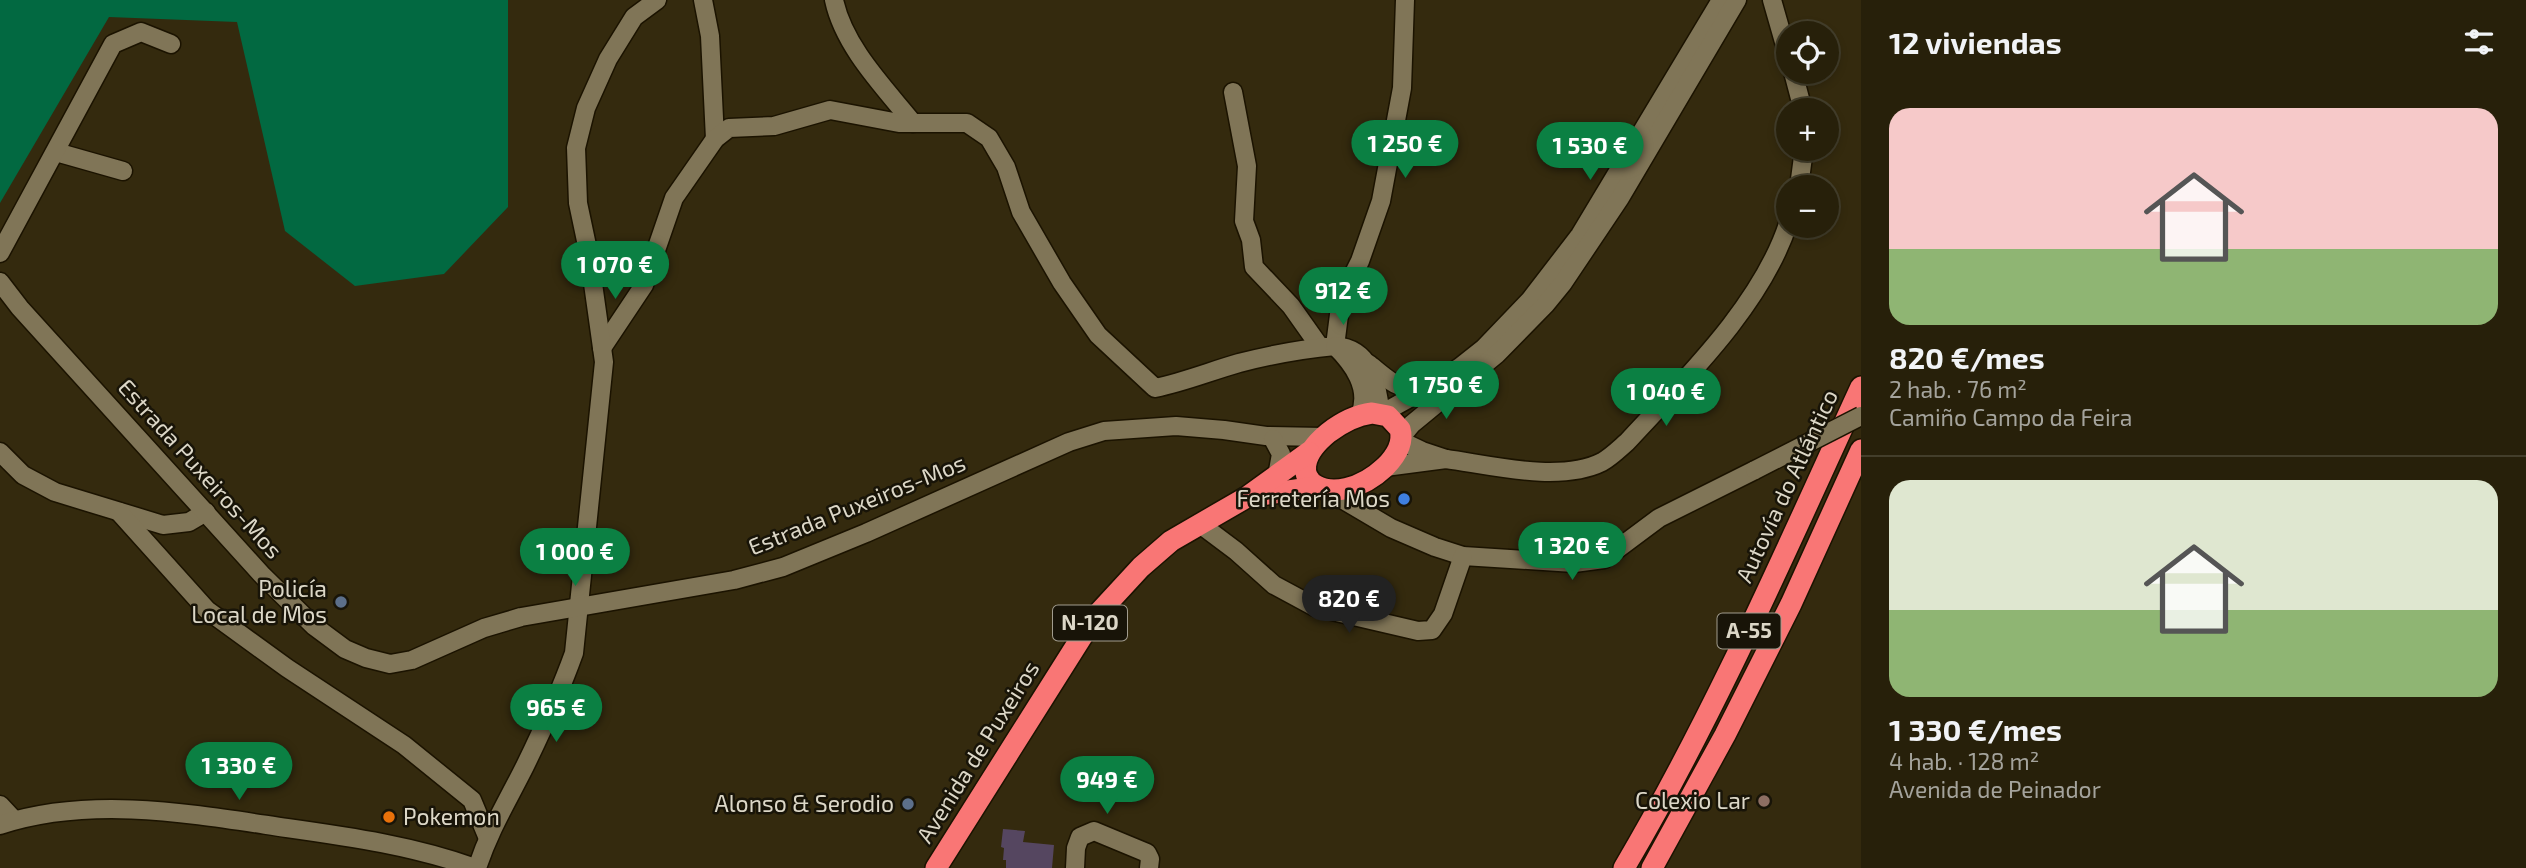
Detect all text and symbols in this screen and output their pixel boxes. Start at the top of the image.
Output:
map controls [1776,21,1839,238]
button: locate [1776,21,1839,84]
icon: filters [2460,23,2498,61]
text: 12 viviendas [1889,24,2062,60]
button: + [1776,98,1839,161]
pin: 1 250 € [1340,120,1470,180]
pin: 1 530 € [1525,122,1655,182]
text: 1 250 € [1367,129,1443,157]
text: 1 530 € [1553,131,1627,159]
icon: home [2131,154,2257,280]
button: − [1776,175,1839,238]
pin: 1 070 € [550,242,680,301]
text: 1 070 € [577,250,653,278]
pin: 912 € [1294,268,1392,327]
text: 912 € [1315,276,1371,304]
text: 820 €/mes [1889,339,2045,375]
pin: 1 750 € [1381,362,1511,421]
pin: 1 040 € [1601,368,1731,428]
text: 1 750 € [1409,370,1483,398]
street label: Estrada Puxeiros-Mos [113,373,289,564]
text: 2 hab. · 76 m² [1889,375,2027,403]
text: 1 040 € [1627,377,1705,405]
street label: Autovía do Atlántico [1729,385,1843,587]
text: Camiño Campo da Feira [1889,403,2132,431]
street label: Estrada Puxeiros-Mos [744,448,969,560]
place label: Ferretería Mos [1236,484,1390,512]
marker: Ferretería Mos [1396,491,1412,507]
pin: 1 320 € [1507,522,1637,582]
icon: home [2131,526,2257,652]
pin: 1 000 € [510,528,640,588]
text: 1 320 € [1534,531,1610,559]
text: 1 000 € [536,537,614,565]
place label: Policía Local de Mos [191,574,327,628]
pin: 820 € [1300,576,1398,635]
text: 820 € [1318,584,1380,612]
marker: Policía Local de Mos [333,594,349,610]
road number: N-120 [1053,606,1127,640]
road number: A-55 [1718,614,1780,648]
street label: Avenida de Puxeiros [910,655,1044,848]
pin: 965 € [507,684,605,744]
text: 965 € [526,693,586,721]
text: 1 330 €/mes [1889,711,2062,747]
pin: 1 330 € [174,742,304,802]
text: 4 hab. · 128 m² [1889,747,2039,775]
text: 1 330 € [201,751,277,779]
pin: 949 € [1058,756,1156,816]
text: 949 € [1076,765,1138,793]
text: Avenida de Peinador [1889,775,2101,803]
place label: Colexio Lar [1635,786,1750,814]
place label: Alonso & Serodio [714,789,894,817]
marker: Colexio Lar [1756,793,1772,809]
marker: Alonso & Serodio [900,796,916,812]
place label: Pokemon [403,802,500,830]
marker: Pokemon [381,809,397,825]

